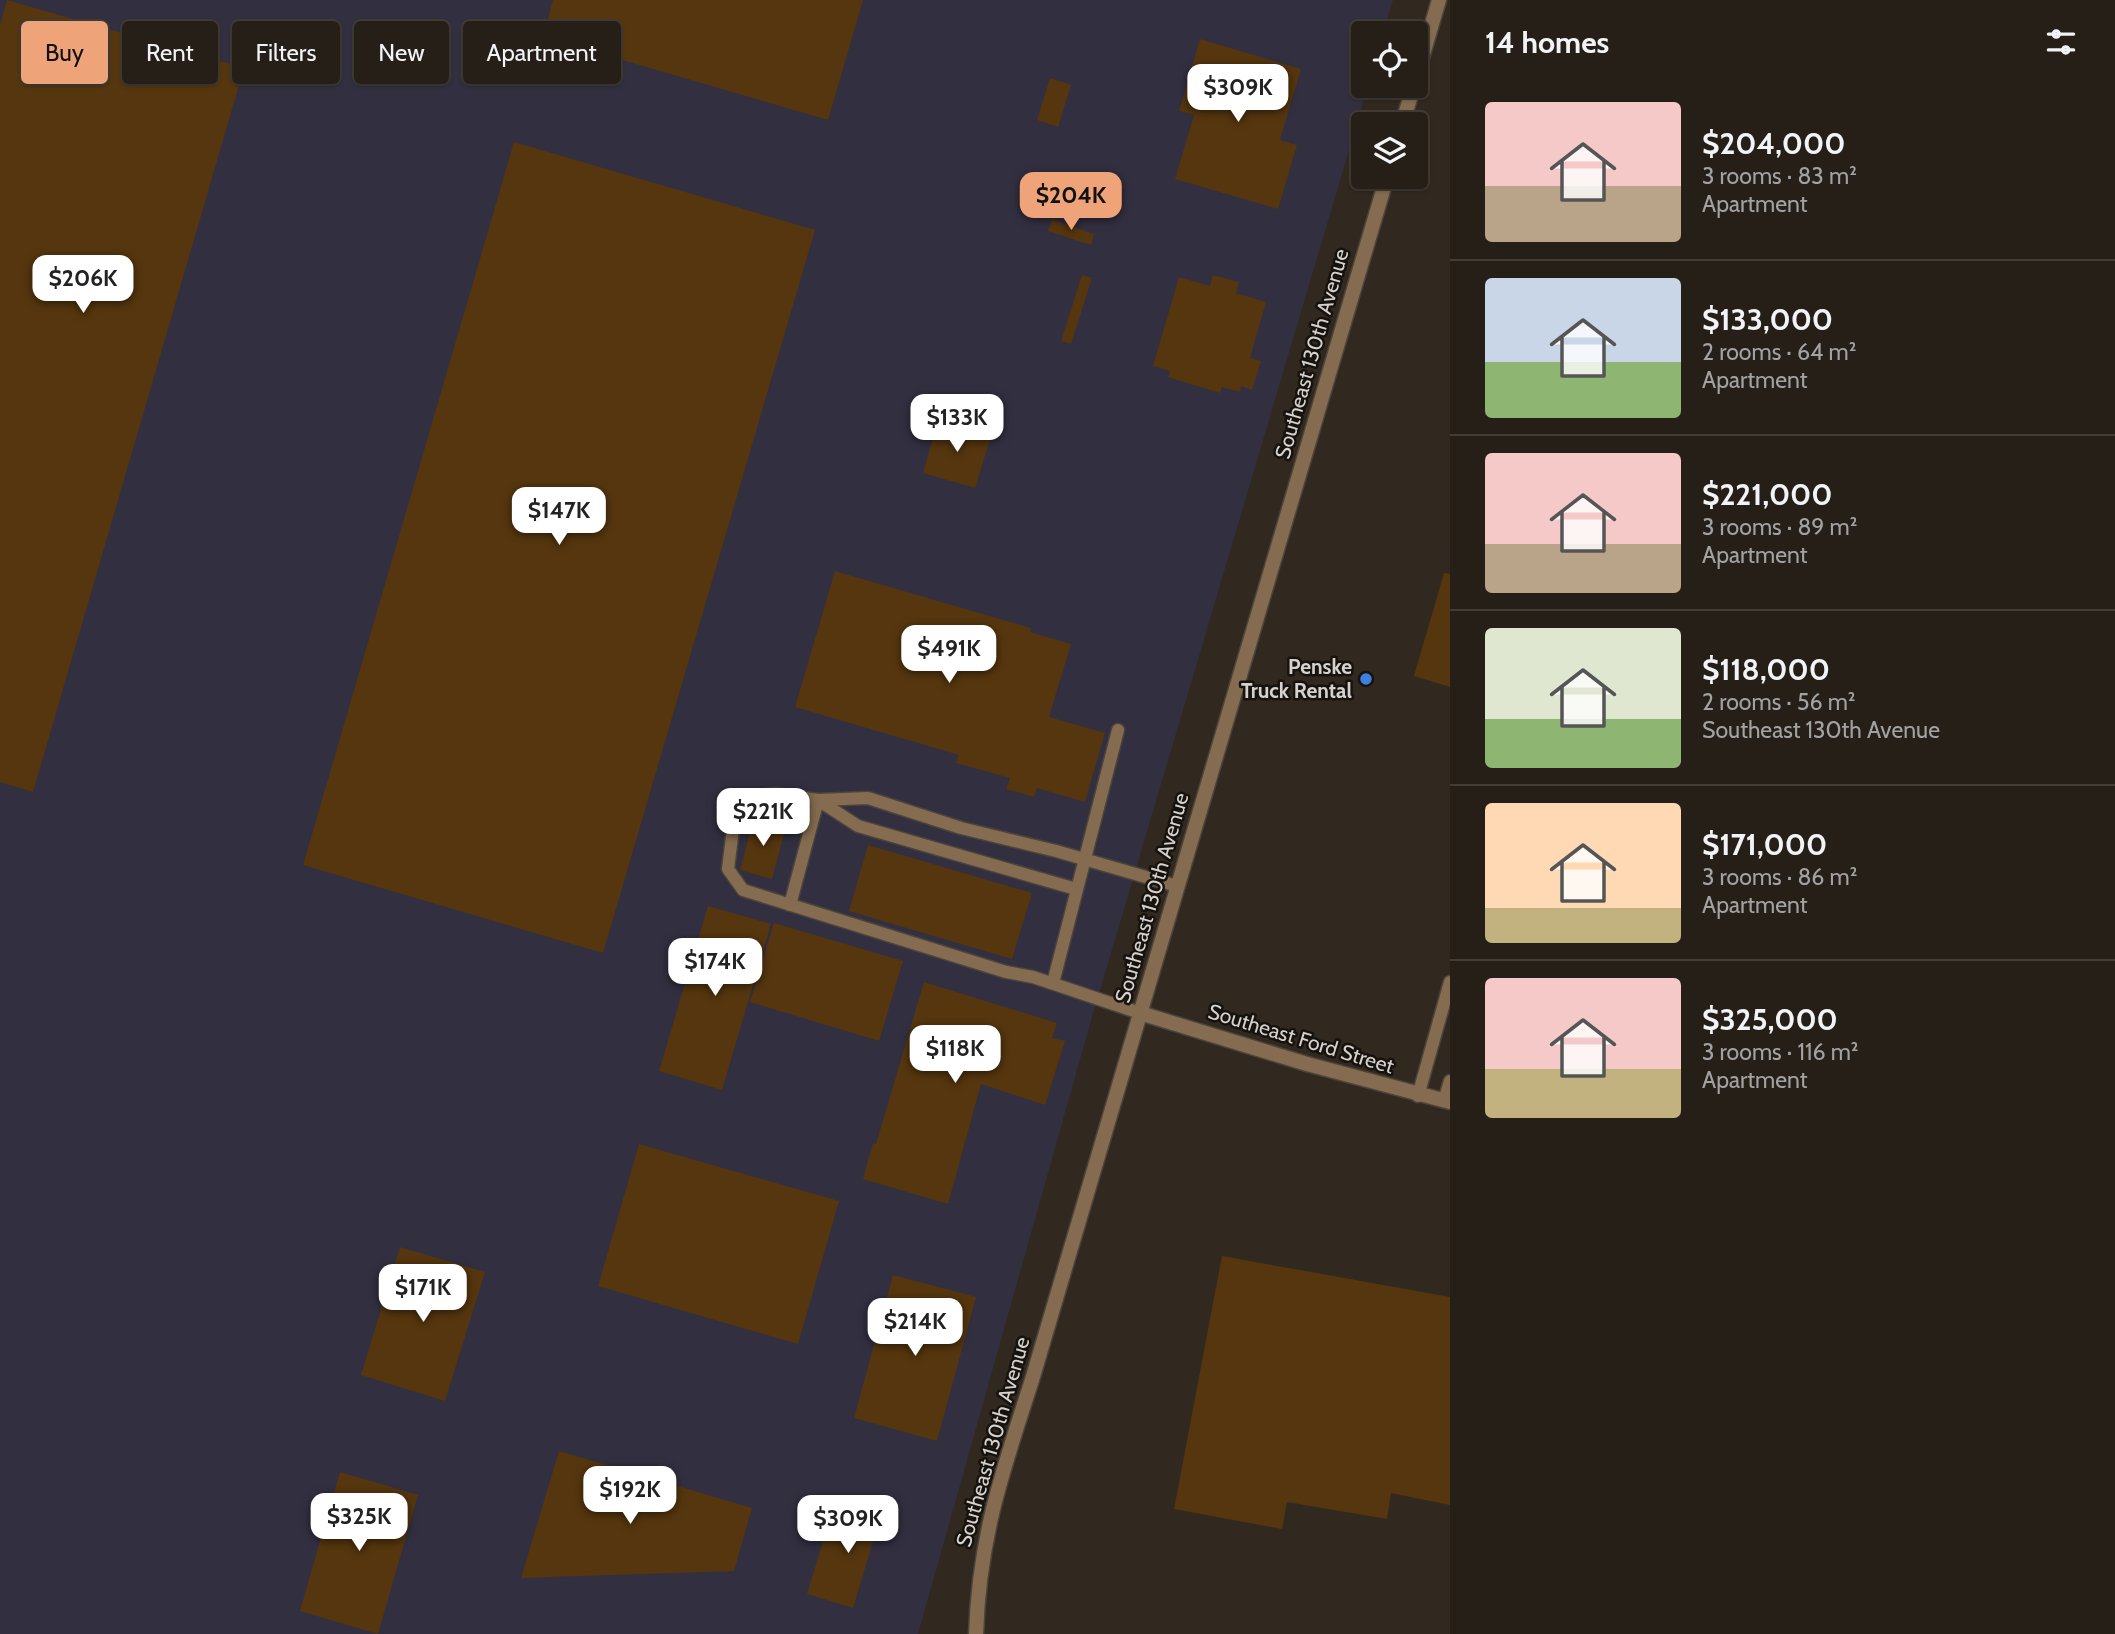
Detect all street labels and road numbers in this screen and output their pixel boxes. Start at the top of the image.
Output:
street label: Southeast 130th Avenue [1270,246,1354,462]
street label: Southeast 130th Avenue [1110,790,1194,1006]
street label: Southeast Ford Street [1205,998,1397,1079]
street label: Southeast 130th Avenue [951,1334,1035,1550]

